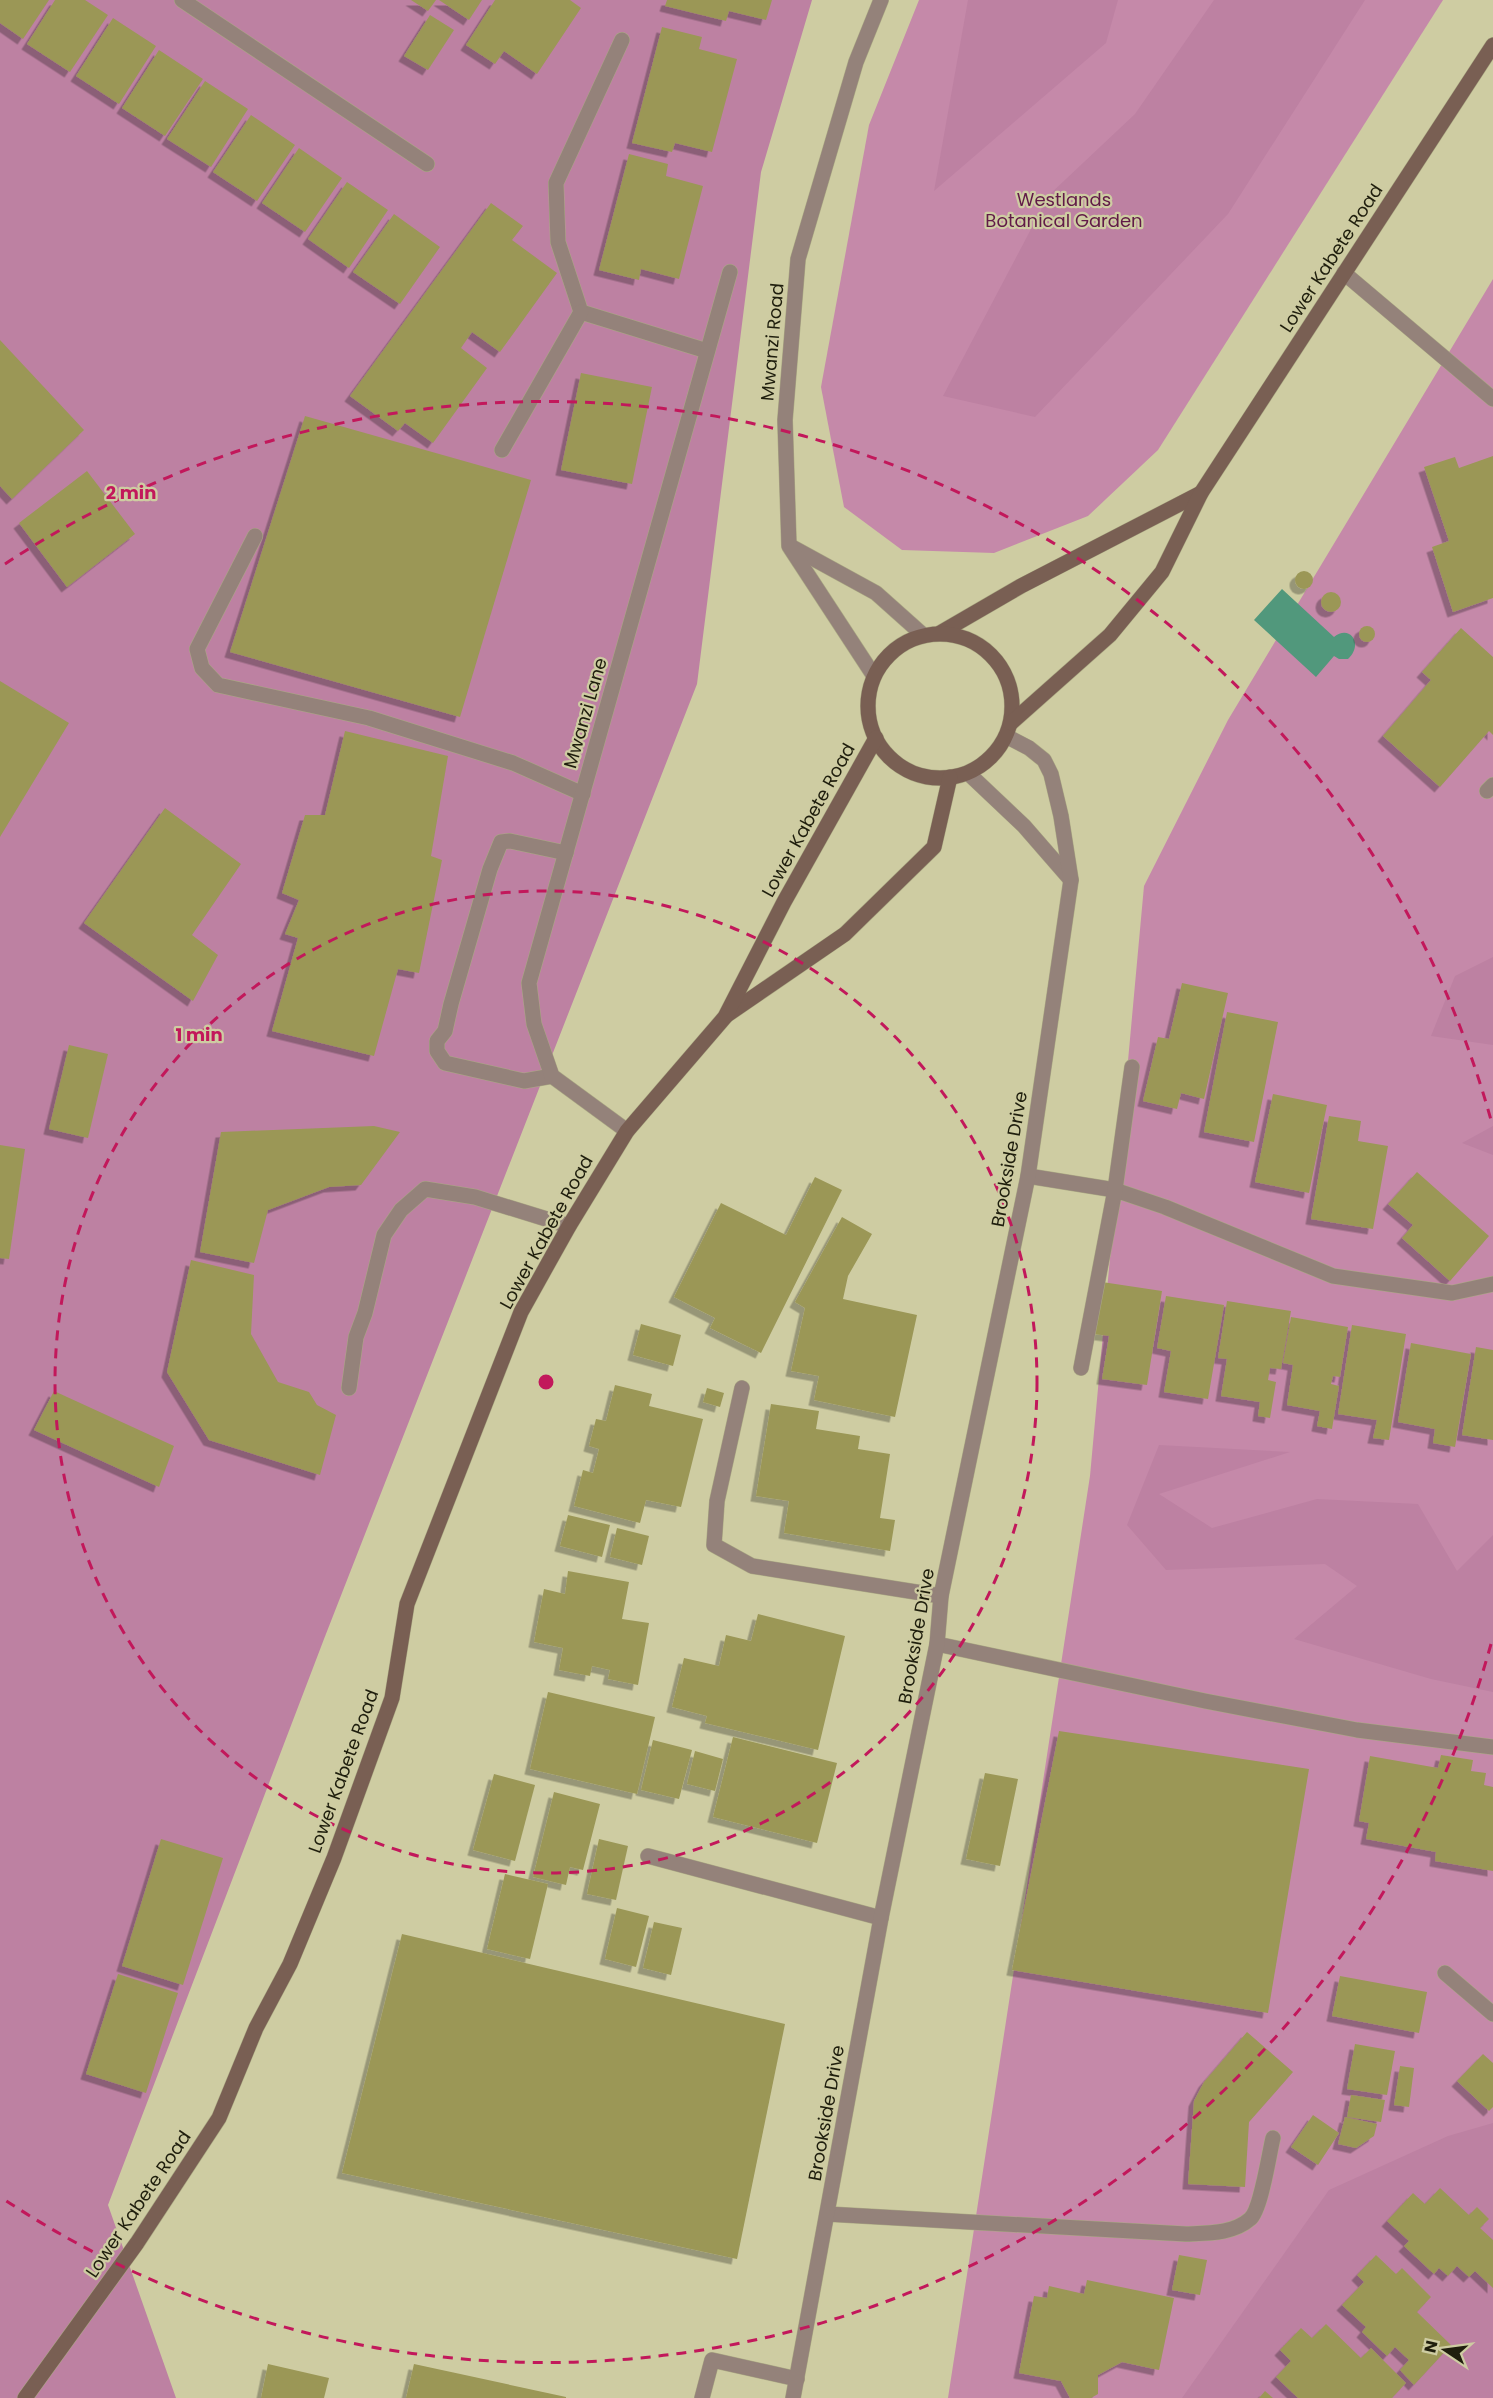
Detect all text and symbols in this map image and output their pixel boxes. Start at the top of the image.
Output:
street label: Lower Kabete Road [1274,179,1388,337]
park label: Westlands Botanical Garden [985,187,1143,233]
street label: Mwanzi Road [754,282,790,402]
text: 2 min [106,480,156,505]
street label: Mwanzi Lane [557,655,613,771]
street label: Lower Kabete Road [755,739,861,901]
text: 1 min [175,1022,223,1047]
street label: Brookside Drive [985,1089,1033,1229]
street label: Lower Kabete Road [493,1151,599,1313]
centre of rings [536,1372,556,1392]
street label: Brookside Drive [892,1566,940,1706]
street label: Lower Kabete Road [302,1686,384,1856]
street label: Brookside Drive [802,2043,850,2183]
street label: Lower Kabete Road [79,2126,197,2282]
north arrow [1415,2320,1475,2380]
text: N [1418,2338,1443,2355]

